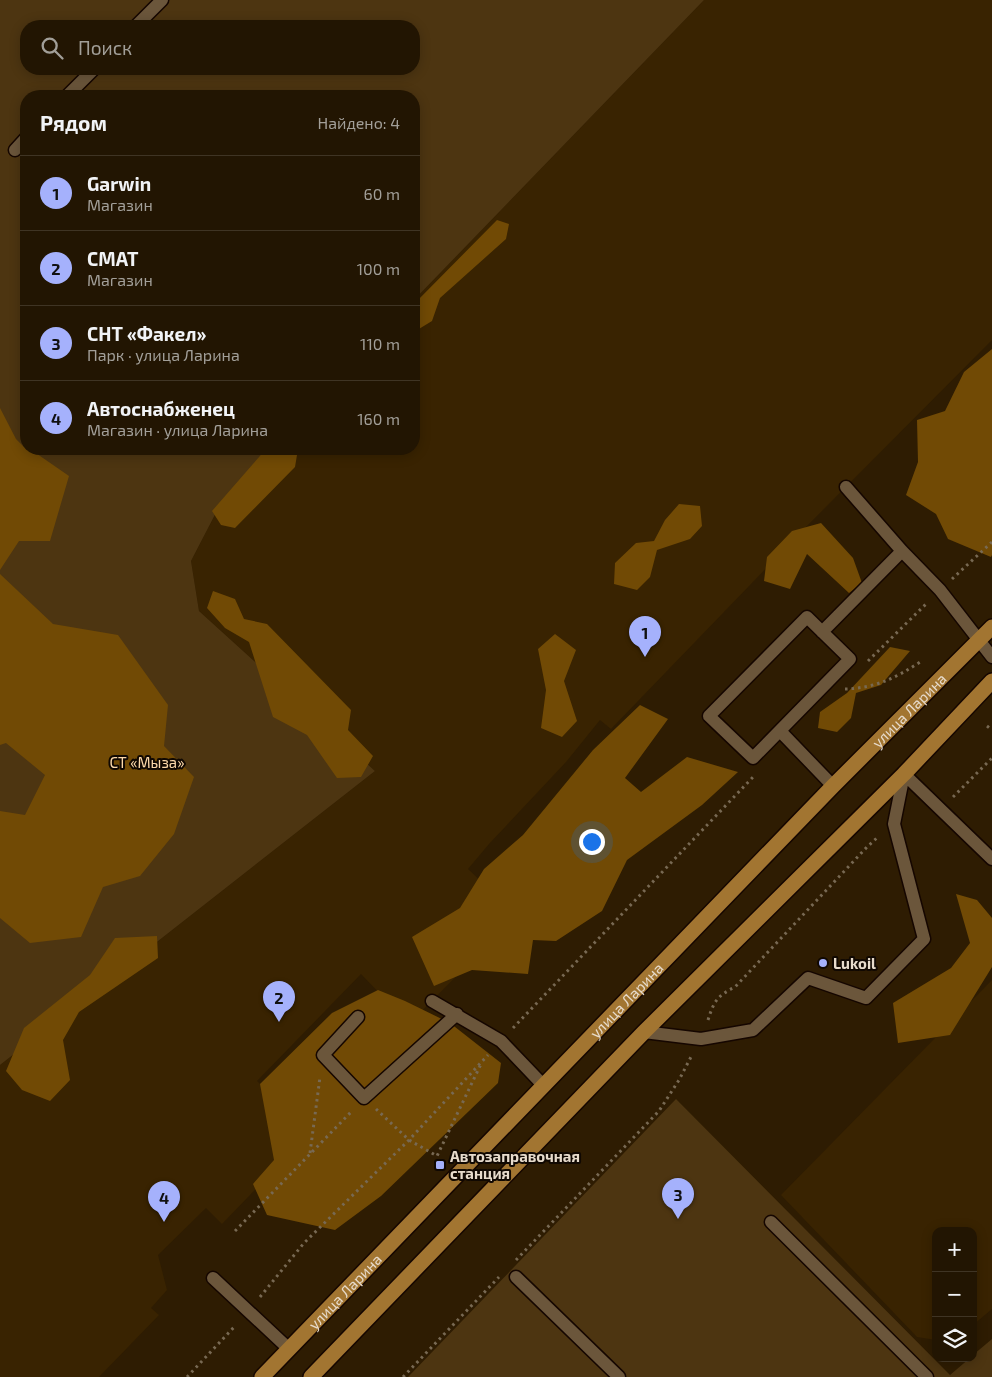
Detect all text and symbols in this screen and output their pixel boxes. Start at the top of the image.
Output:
search box [20,20,420,75]
icon: search [38,34,66,62]
text: Поиск [78,36,132,59]
text: Рядом [40,110,107,135]
text: Найдено: 4 [317,113,400,132]
text: Garwin [87,172,151,195]
text: 1 [53,184,59,203]
text: 60 m [364,184,400,203]
text: Магазин [87,195,153,214]
text: СМАТ [87,247,138,270]
text: 2 [51,259,61,278]
text: 100 m [357,259,400,278]
text: Магазин [87,270,153,289]
text: СНТ «Факел» [87,322,206,345]
text: 3 [51,334,61,353]
text: 110 m [360,334,400,353]
text: Парк · улица Ларина [87,345,240,364]
text: Автоснабженец [87,397,235,420]
text: 4 [51,409,61,428]
text: 160 m [357,409,400,428]
text: Магазин · улица Ларина [87,420,268,439]
pin: 1 [629,616,661,657]
street label: улица Ларина [868,669,950,752]
park label: СТ «Мыза» [110,753,184,771]
your location [579,829,605,855]
place label: Lukoil [833,954,876,972]
marker: Lukoil [817,957,829,969]
street label: улица Ларина [586,959,667,1042]
pin: 2 [263,981,295,1022]
place label: Автозаправочная станция [450,1147,580,1182]
marker: Автозаправочная станция [434,1159,446,1171]
pin: 3 [662,1178,694,1219]
pin: 4 [148,1181,180,1222]
map controls [932,1227,977,1362]
button: + [932,1227,977,1272]
street label: улица Ларина [304,1250,385,1334]
button: − [932,1272,977,1317]
button: layers [932,1317,977,1362]

